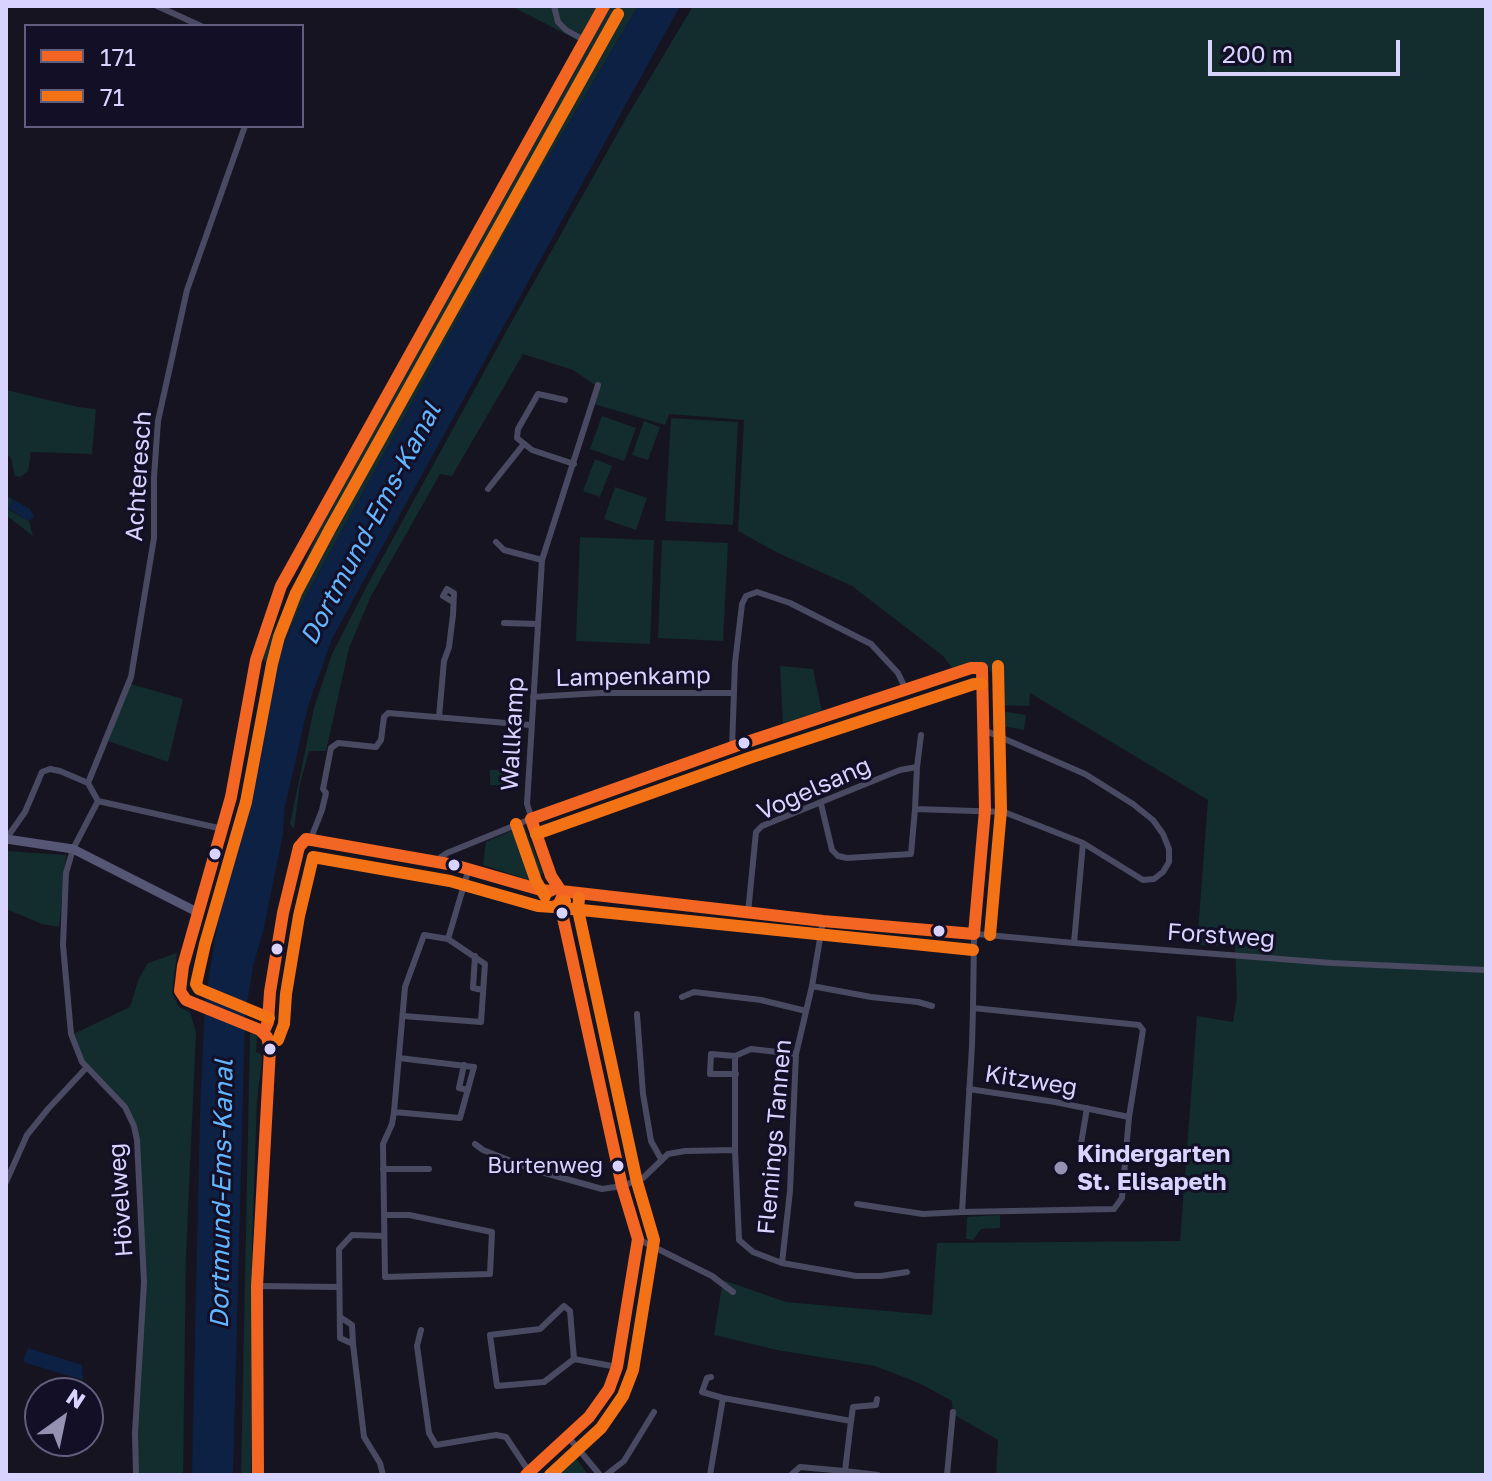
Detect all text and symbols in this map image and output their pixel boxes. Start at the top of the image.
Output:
legend [24,24,304,128]
scale bar [1212,24,1404,74]
text: 200 m [1222,39,1293,68]
text: 171 [100,42,136,71]
text: 71 [100,82,124,111]
water label: Dortmund-Ems-Kanal [294,398,448,650]
street label: Achteresch [120,410,158,542]
street label: Lampenkamp [555,661,711,693]
street label: Wallkamp [496,676,530,792]
unlabelled marker [736,735,752,751]
street label: Vogelsang [753,751,875,827]
unlabelled marker [207,846,223,862]
unlabelled marker [446,857,462,873]
unlabelled marker [554,905,570,921]
street label: Forstweg [1166,918,1276,954]
unlabelled marker [931,923,947,939]
unlabelled marker [269,941,285,957]
street label: Flemings Tannen [752,1038,798,1236]
unlabelled marker [262,1041,278,1057]
water label: Dortmund-Ems-Kanal [204,1059,240,1329]
street label: Kitzweg [983,1059,1079,1103]
place label: Kindergarten St. Elisapeth [1077,1140,1230,1196]
street label: Hövelweg [103,1142,139,1258]
place label: Burtenweg [487,1153,603,1179]
marker: Burtenweg [610,1158,626,1174]
marker: Kindergarten St. Elisapeth [1052,1159,1070,1177]
north arrow [24,1377,104,1457]
text: N [62,1382,91,1414]

